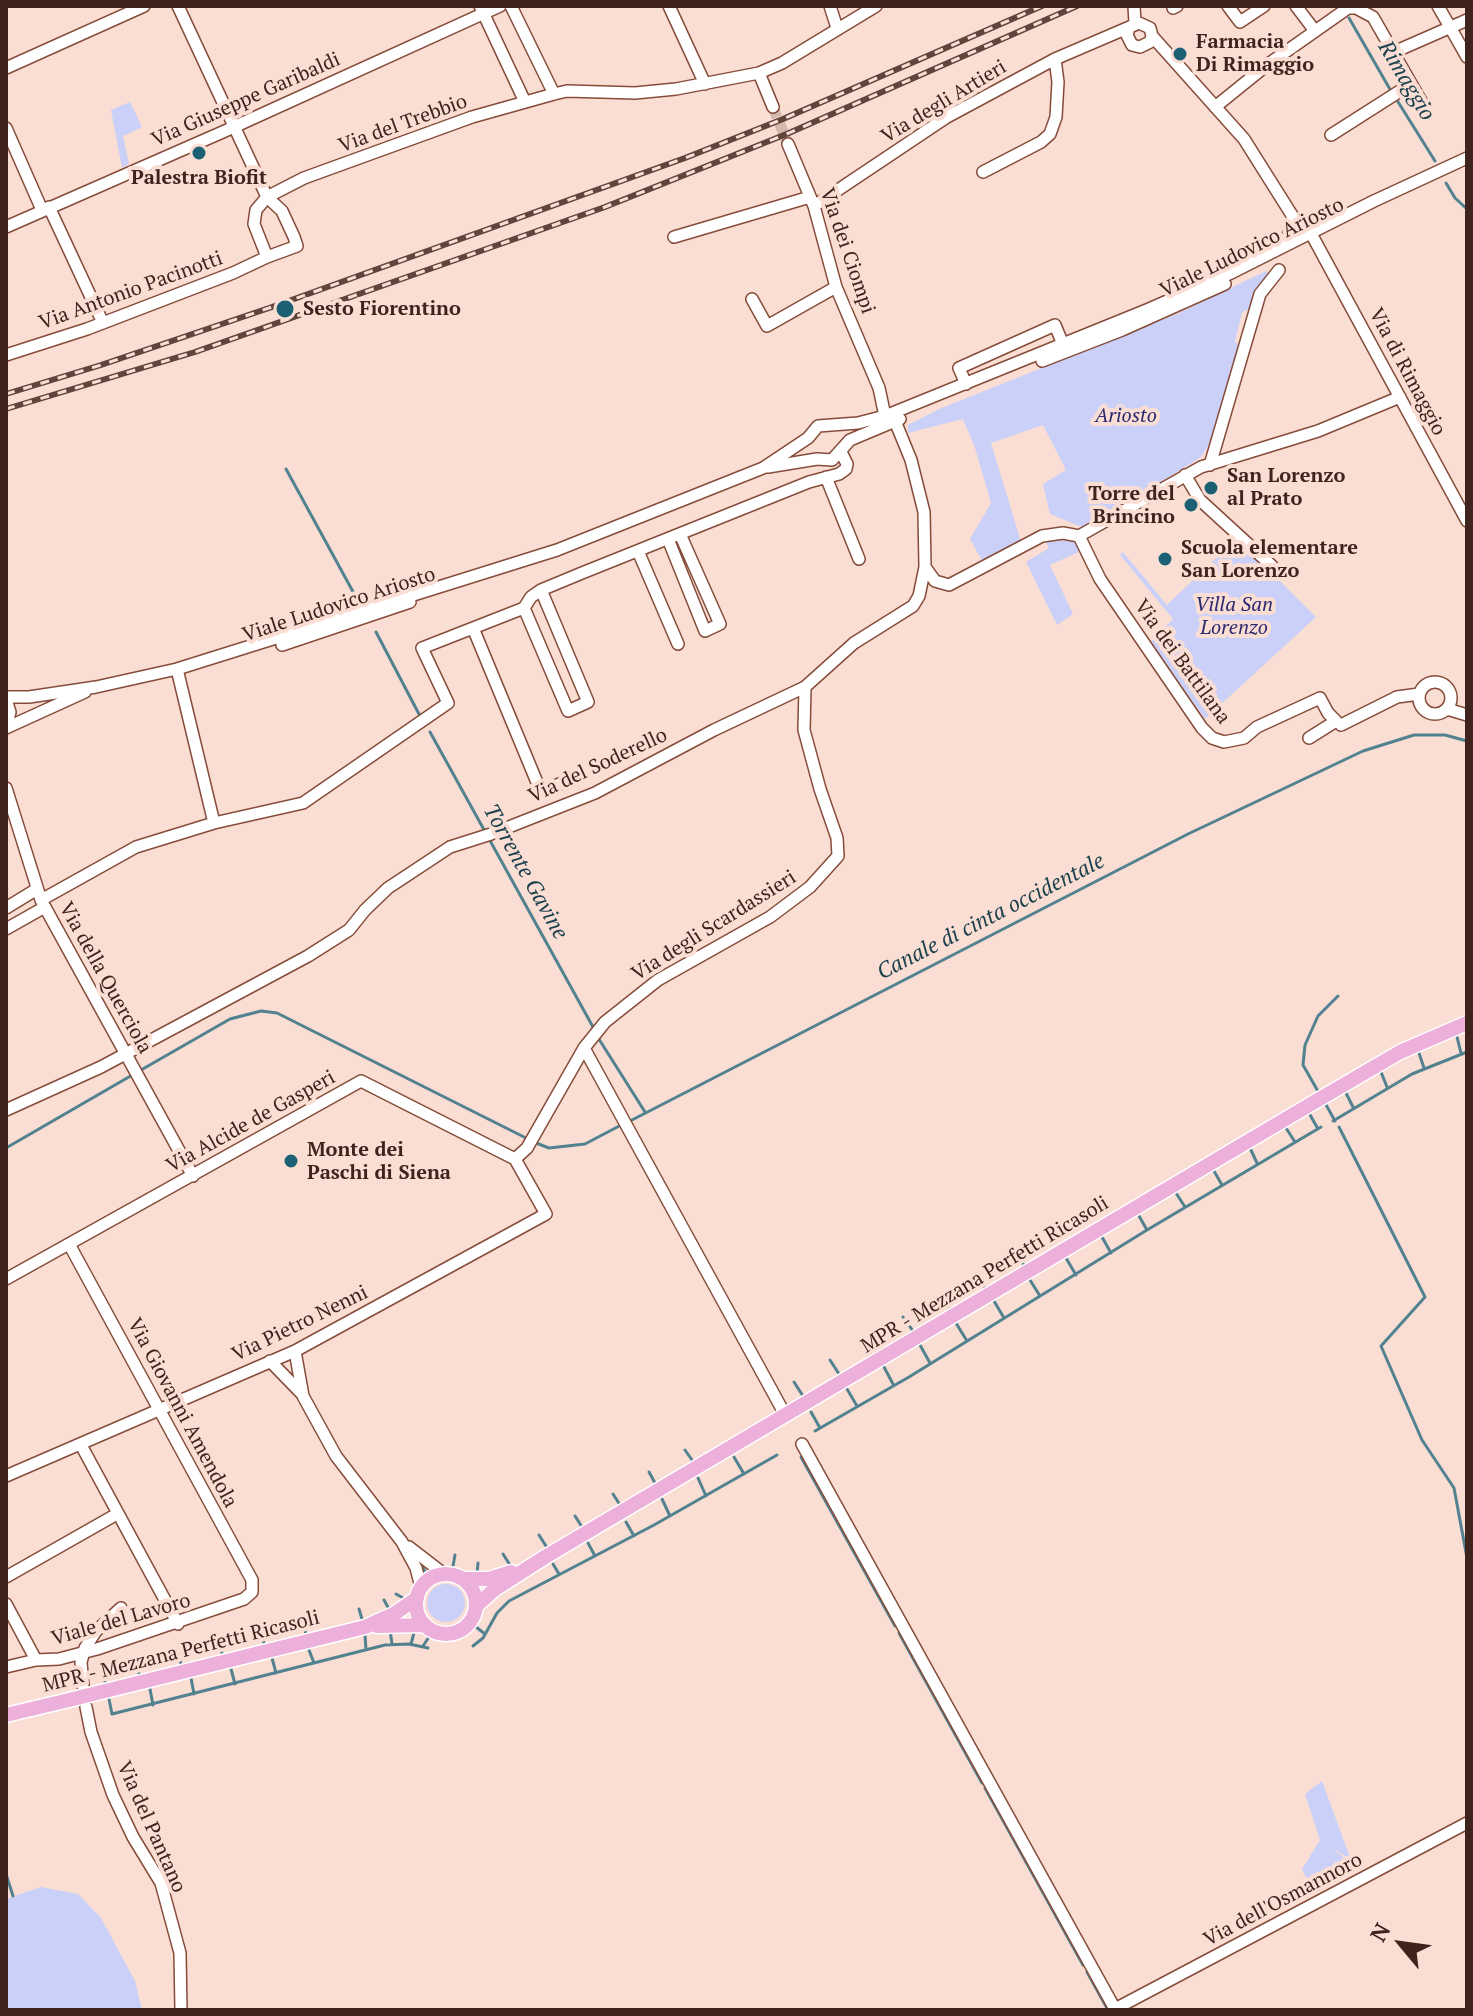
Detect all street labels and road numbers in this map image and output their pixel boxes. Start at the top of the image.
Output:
street label: Via Giuseppe Garibaldi [148,48,344,152]
street label: Via degli Artieri [877,55,1011,149]
street label: Via del Trebbio [335,90,471,158]
street label: Via dei Ciompi [814,185,880,317]
street label: Viale Ludovico Ariosto [1156,193,1348,303]
street label: Via Antonio Pacinotti [36,247,226,335]
street label: Via di Rimaggio [1363,304,1451,440]
street label: Viale Ludovico Ariosto [239,562,439,648]
street label: Via dei Battilana [1129,595,1235,729]
street label: Via del Soderello [525,723,671,809]
street label: Via degli Scardassieri [627,866,801,986]
street label: Via della Querciola [53,898,157,1058]
street label: Via Alcide de Gasperi [162,1066,340,1178]
street label: MPR - Mezzana Perfetti Ricasoli [857,1191,1113,1359]
street label: Via Pietro Nenni [228,1281,372,1367]
street label: Via Giovanni Amendola [122,1314,242,1512]
street label: Viale del Lavoro [49,1589,193,1651]
street label: MPR - Mezzana Perfetti Ricasoli [40,1606,322,1698]
street label: Via del Pantano [111,1758,191,1896]
street label: Via dell'Osmannoro [1200,1848,1366,1952]

